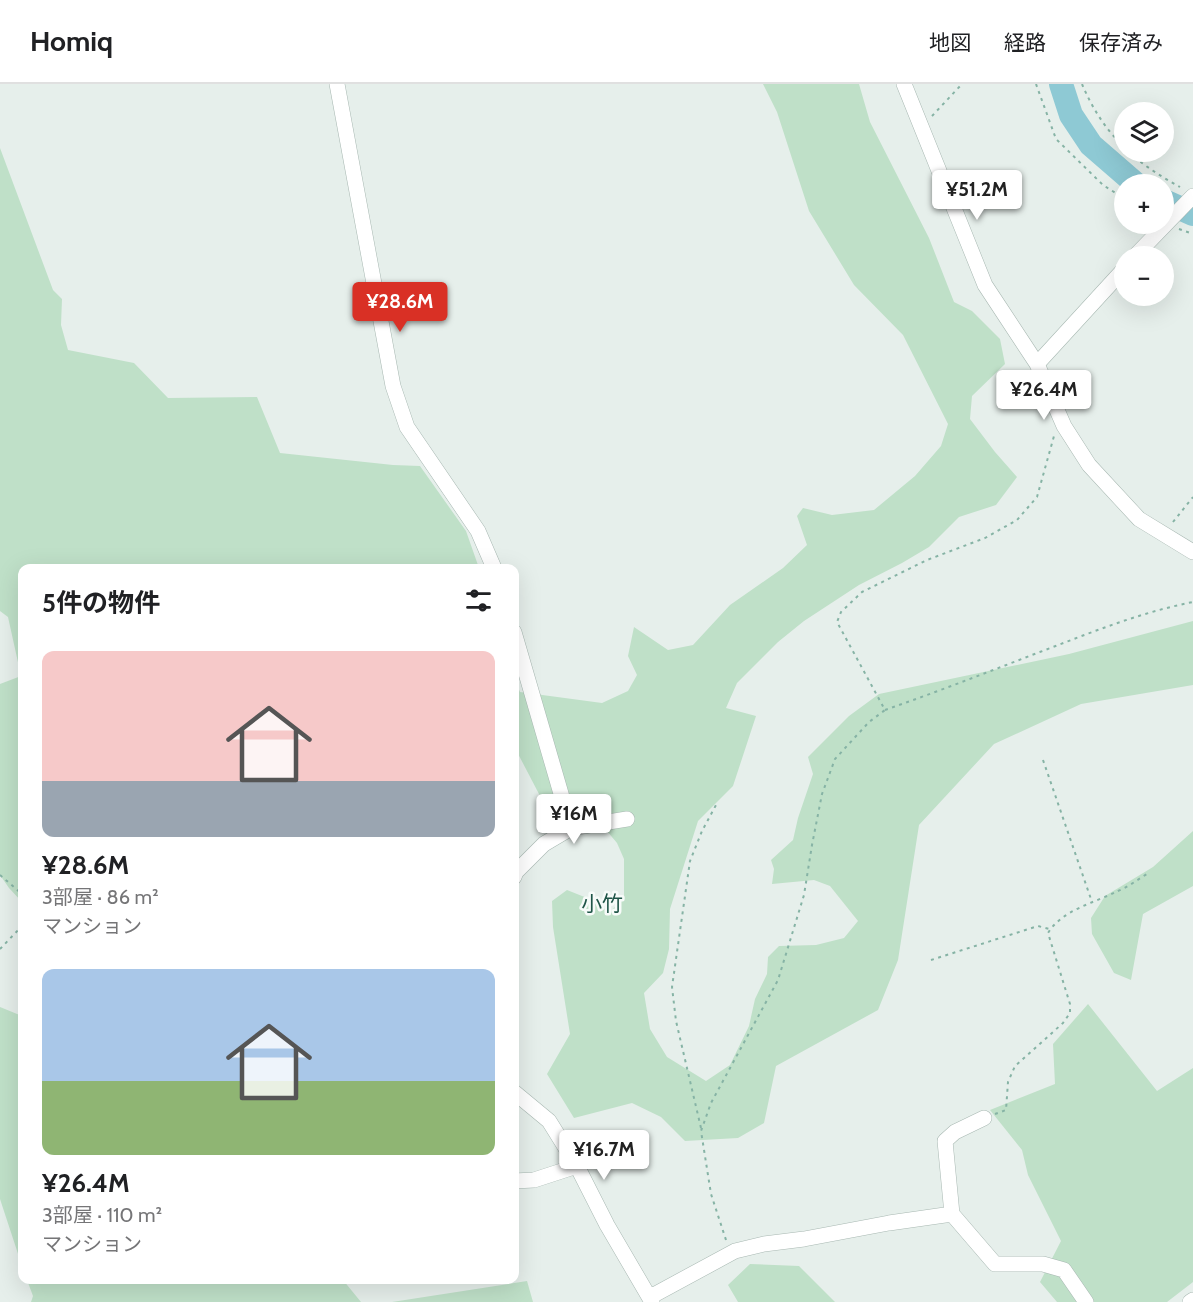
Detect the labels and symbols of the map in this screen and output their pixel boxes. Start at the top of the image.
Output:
pin: ¥51.2M [928,170,1026,221]
pin: ¥28.6M [351,282,449,333]
pin: ¥26.4M [995,370,1093,421]
pin: ¥16M [538,794,610,845]
district label: 小竹 [581,891,623,916]
pin: ¥16.7M [555,1130,653,1181]

